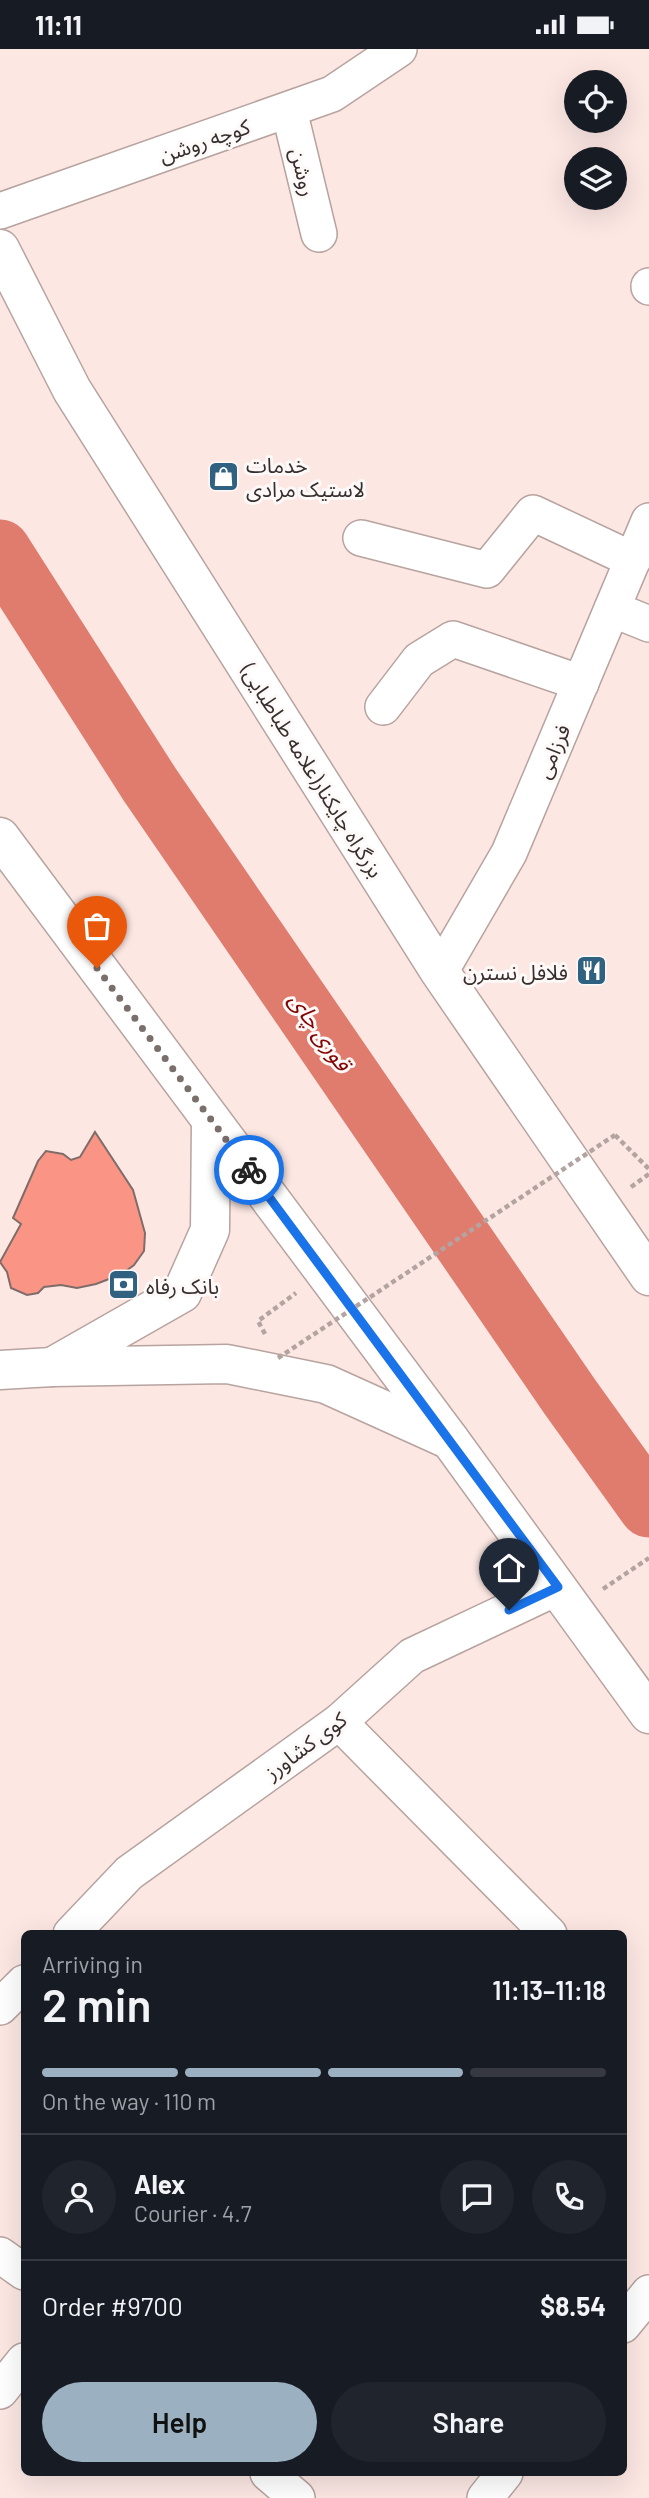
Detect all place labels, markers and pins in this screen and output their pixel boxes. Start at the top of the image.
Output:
place label: خدمات لاستیک مرادی [246,452,365,502]
shop icon: خدمات لاستیک مرادی [206,459,240,493]
pin [67,896,127,968]
restaurant icon: فلافل نسترن [574,954,608,988]
place label: فلافل نسترن [463,959,568,985]
bank icon: بانک رفاه [106,1268,140,1302]
place label: بانک رفاه [146,1273,219,1299]
pin [479,1538,539,1610]

